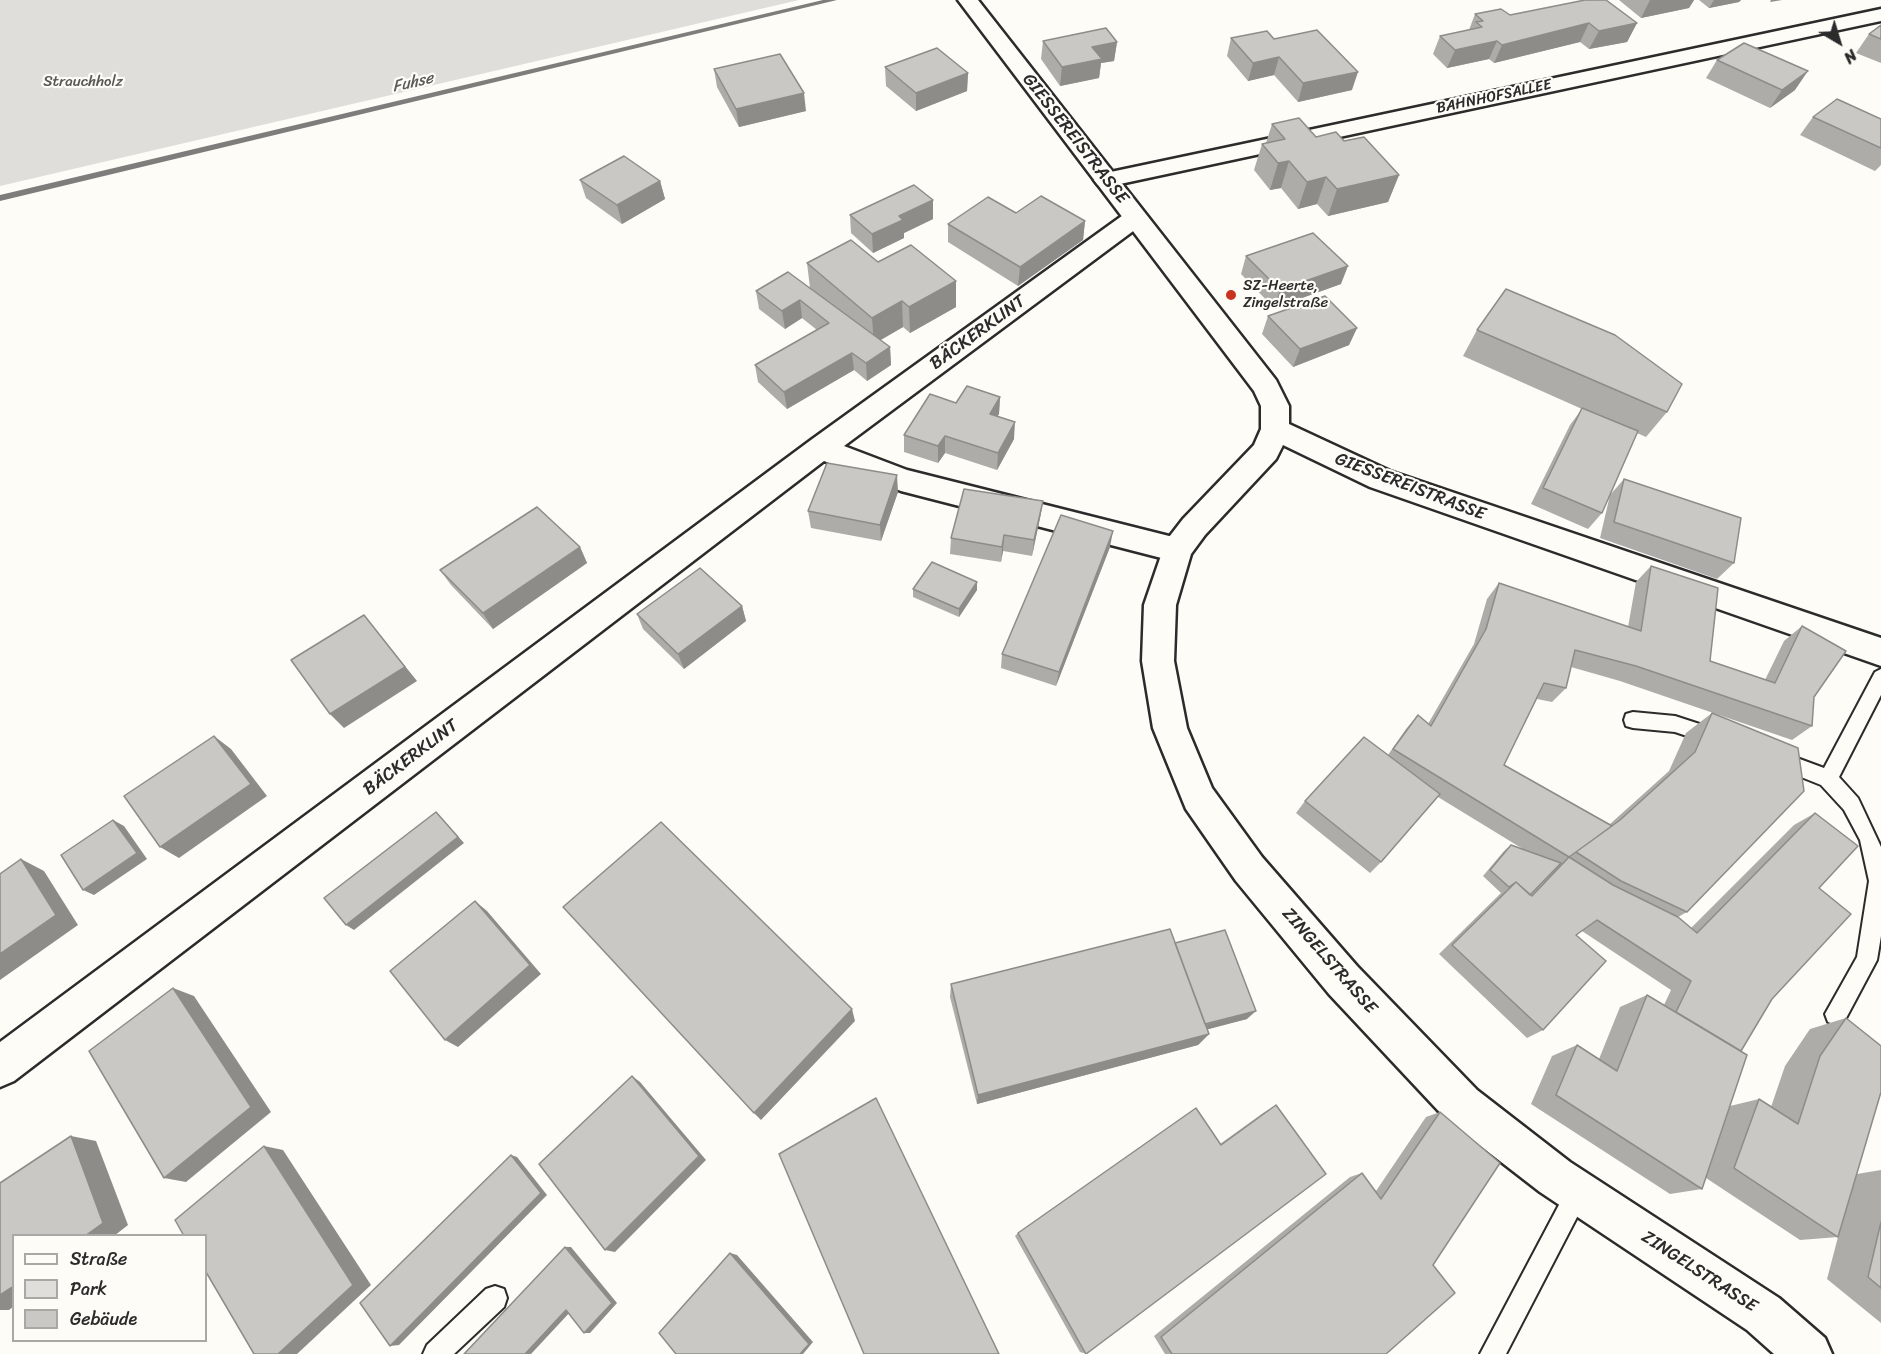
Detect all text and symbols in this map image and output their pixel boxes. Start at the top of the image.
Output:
north arrow [1809,12,1869,72]
text: N [1837,42,1864,71]
water label: Fuhse [391,69,435,97]
street label: GIESSEREISTRASSE [1017,70,1133,208]
park label: Strauchholz [43,73,123,91]
street label: BAHNHOFSALLEE [1435,76,1553,118]
place label: SZ-Heerte, Zingelstraße [1243,277,1328,312]
marker: SZ-Heerte, Zingelstraße [1224,288,1238,302]
street label: BÄCKERKLINT [926,291,1030,375]
street label: GIESSEREISTRASSE [1332,448,1488,526]
street label: BÄCKERKLINT [359,715,463,801]
street label: ZINGELSTRASSE [1277,903,1381,1019]
street label: ZINGELSTRASSE [1637,1227,1761,1317]
legend [12,1234,207,1342]
text: Straße [70,1243,127,1275]
text: Park [70,1273,107,1305]
text: Gebäude [70,1303,137,1335]

